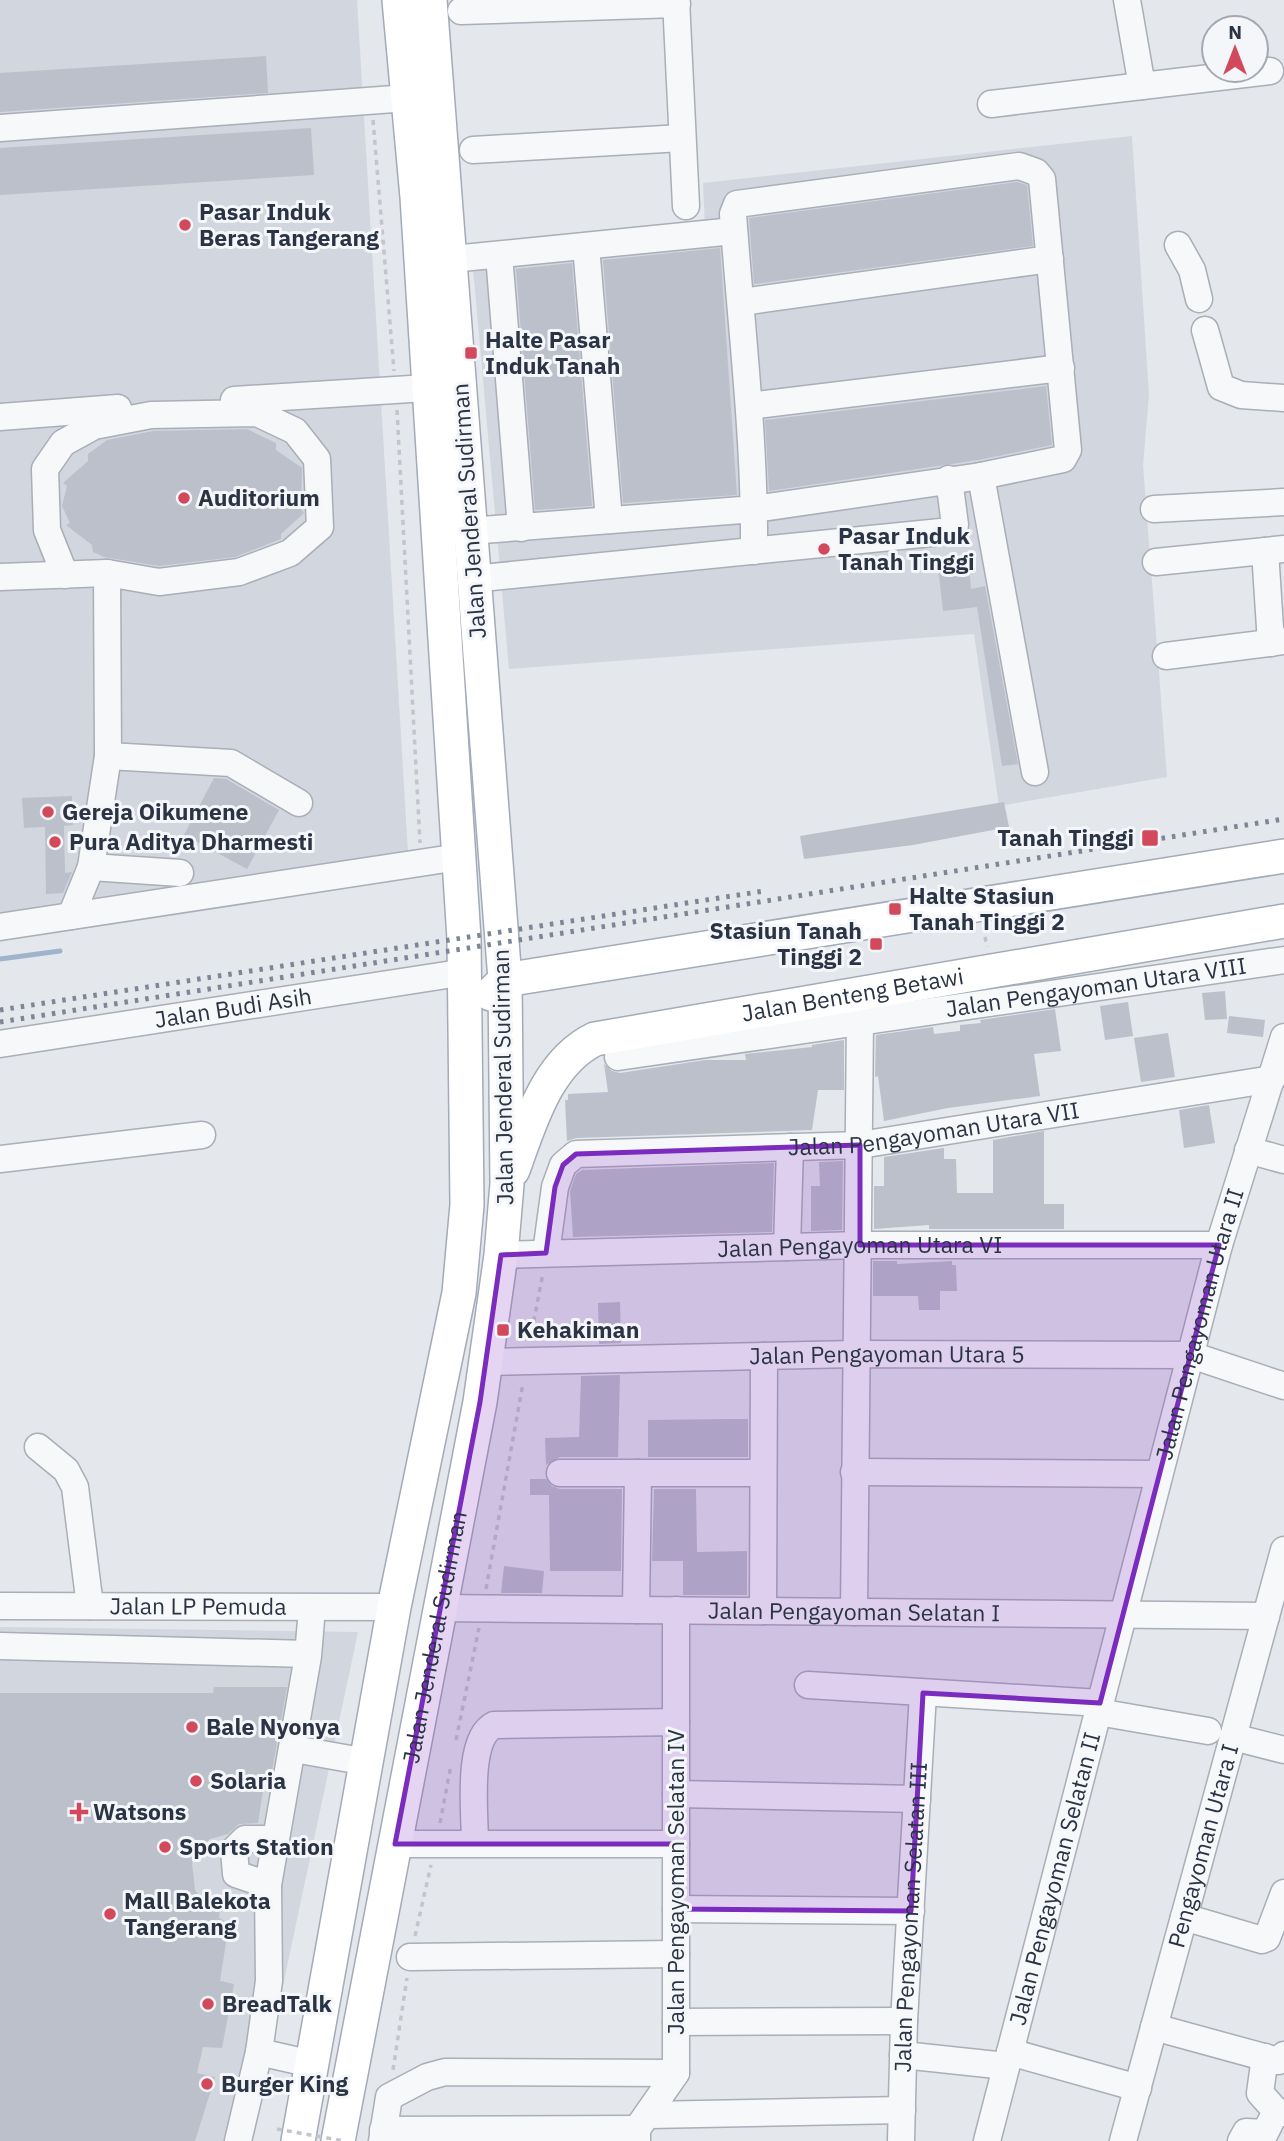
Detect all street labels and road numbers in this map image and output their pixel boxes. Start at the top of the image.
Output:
street label: Jalan Jenderal Sudirman [444,382,492,640]
street label: Jalan Jenderal Sudirman [485,949,519,1205]
street label: Jalan Pengayoman Utara VIII [944,950,1248,1023]
street label: Jalan Benteng Betawi [739,960,966,1028]
street label: Jalan Budi Asih [152,980,314,1034]
street label: Jalan Pengayoman Utara VII [787,1094,1081,1161]
street label: Jalan Pengayoman Utara II [1148,1184,1250,1463]
street label: Jalan Pengayoman Utara VI [717,1229,1002,1263]
street label: Jalan Pengayoman Utara 5 [749,1338,1025,1370]
street label: Jalan Jenderal Sudirman [395,1508,473,1766]
street label: Jalan LP Pemuda [109,1590,287,1621]
street label: Jalan Pengayoman Selatan I [708,1595,1000,1627]
street label: Jalan Pengayoman Selatan IV [660,1729,690,2035]
street label: Jalan Pengayoman Selatan II [1002,1729,1106,2028]
street label: Pengayoman Utara I [1160,1740,1245,1951]
street label: Jalan Pengayoman Selatan III [887,1761,933,2073]

